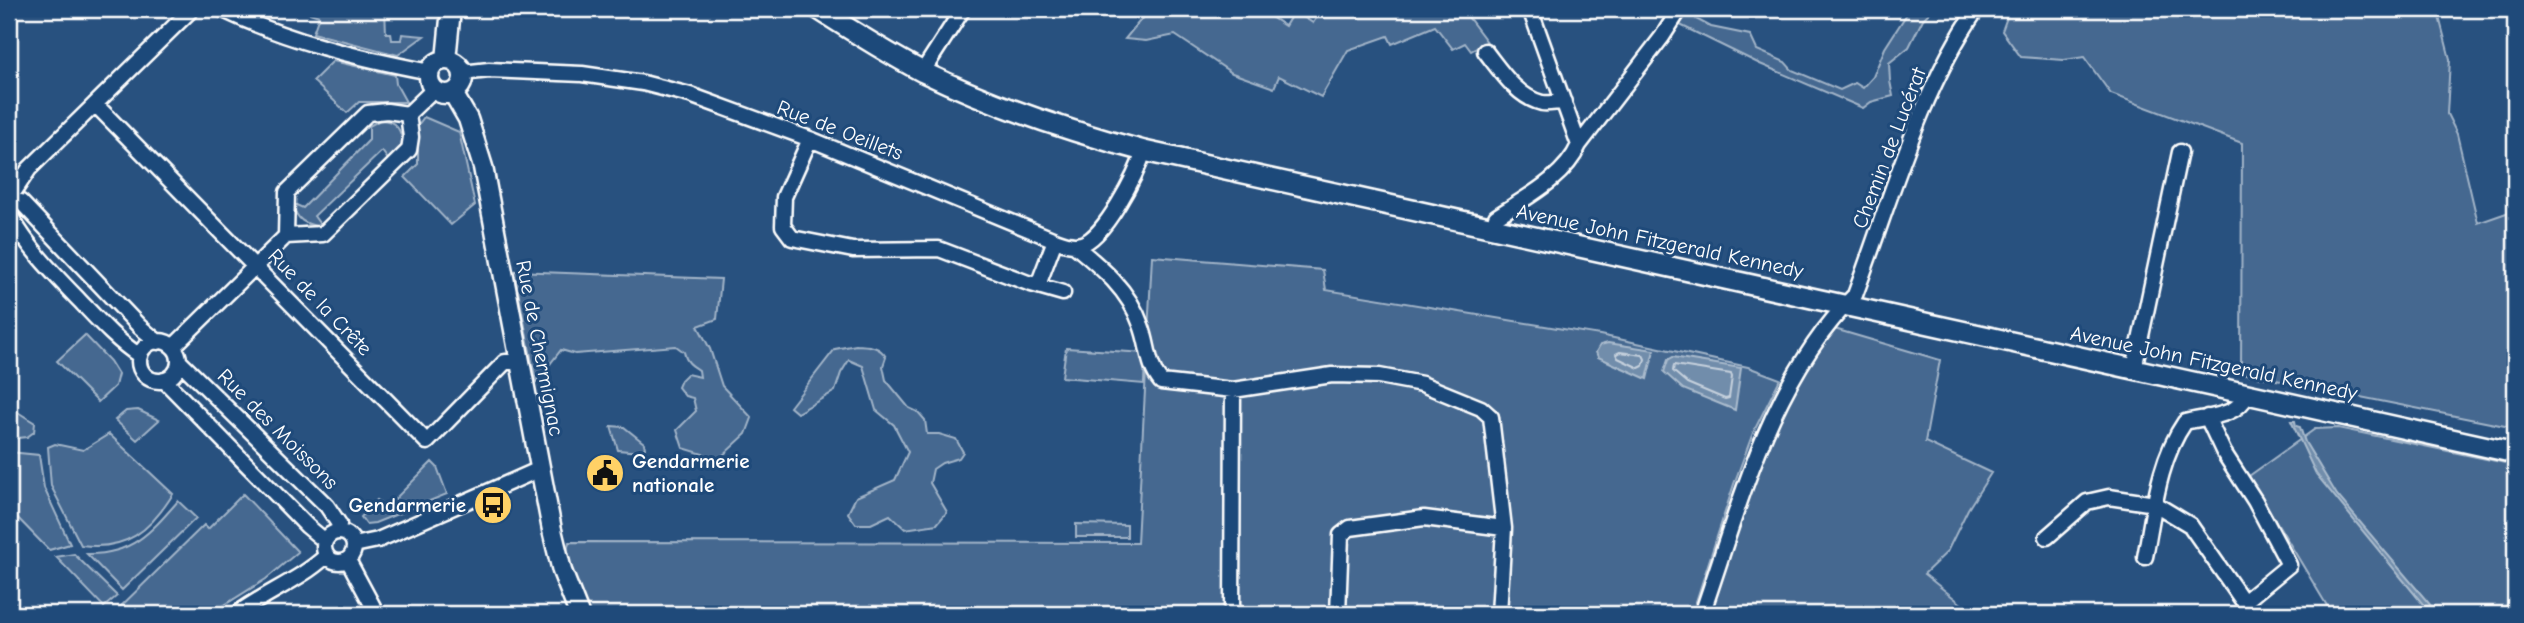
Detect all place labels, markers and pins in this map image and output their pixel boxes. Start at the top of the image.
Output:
place label: Gendarmerie nationale [632,449,750,497]
public building icon: Gendarmerie nationale [584,452,626,494]
bus stop icon: Gendarmerie [472,484,514,526]
place label: Gendarmerie [348,493,466,517]

